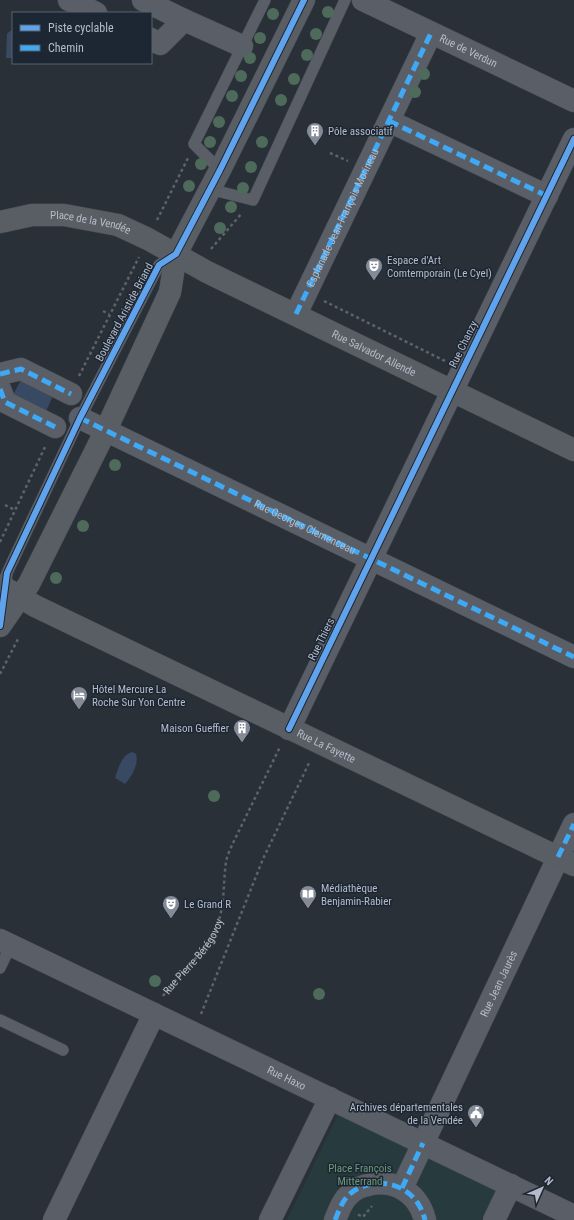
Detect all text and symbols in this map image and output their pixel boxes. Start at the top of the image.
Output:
legend [12,12,152,64]
text: Piste cyclable [48,21,114,35]
street label: Rue de Verdun [437,32,499,70]
text: Chemin [48,41,84,55]
building icon: Pôle associatif [305,121,325,146]
place label: Pôle associatif [328,125,393,138]
street label: Esplanade Jean-François Morineau [304,147,382,289]
street label: Place de la Vendée [50,209,133,237]
place label: Espace d'Art Comtemporain (Le Cyel) [387,254,492,280]
theatre icon: Espace d'Art Comtemporain (Le Cyel) [364,256,384,281]
street label: Boulevard Aristide Briand [93,261,156,364]
street label: Rue Chanzy [447,318,481,370]
street label: Rue Salvador Allende [330,328,418,379]
street label: Rue Georges Clemenceau [252,497,358,557]
street label: Rue Thiers [306,616,337,663]
place label: Hôtel Mercure La Roche Sur Yon Centre [92,683,186,709]
hotel icon: Hôtel Mercure La Roche Sur Yon Centre [69,685,89,710]
building icon: Maison Gueffier [232,718,252,743]
place label: Maison Gueffier [161,722,230,735]
street label: Rue La Fayette [295,727,358,766]
place label: Médiathèque Benjamin-Rabier [321,882,392,908]
library icon: Médiathèque Benjamin-Rabier [298,884,318,909]
theatre icon: Le Grand R [161,894,181,919]
place label: Le Grand R [184,898,231,911]
street label: Rue Pierre Bérégovoy [161,917,226,997]
street label: Rue Jean Jaurès [478,949,520,1019]
street label: Rue Haxo [265,1063,308,1093]
place label: Archives départementales de la Vendée [350,1101,463,1127]
public building icon: Archives départementales de la Vendée [466,1103,486,1128]
park label: Place François Mitterrand [328,1162,392,1188]
north arrow [522,1168,562,1208]
text: N [542,1174,556,1188]

